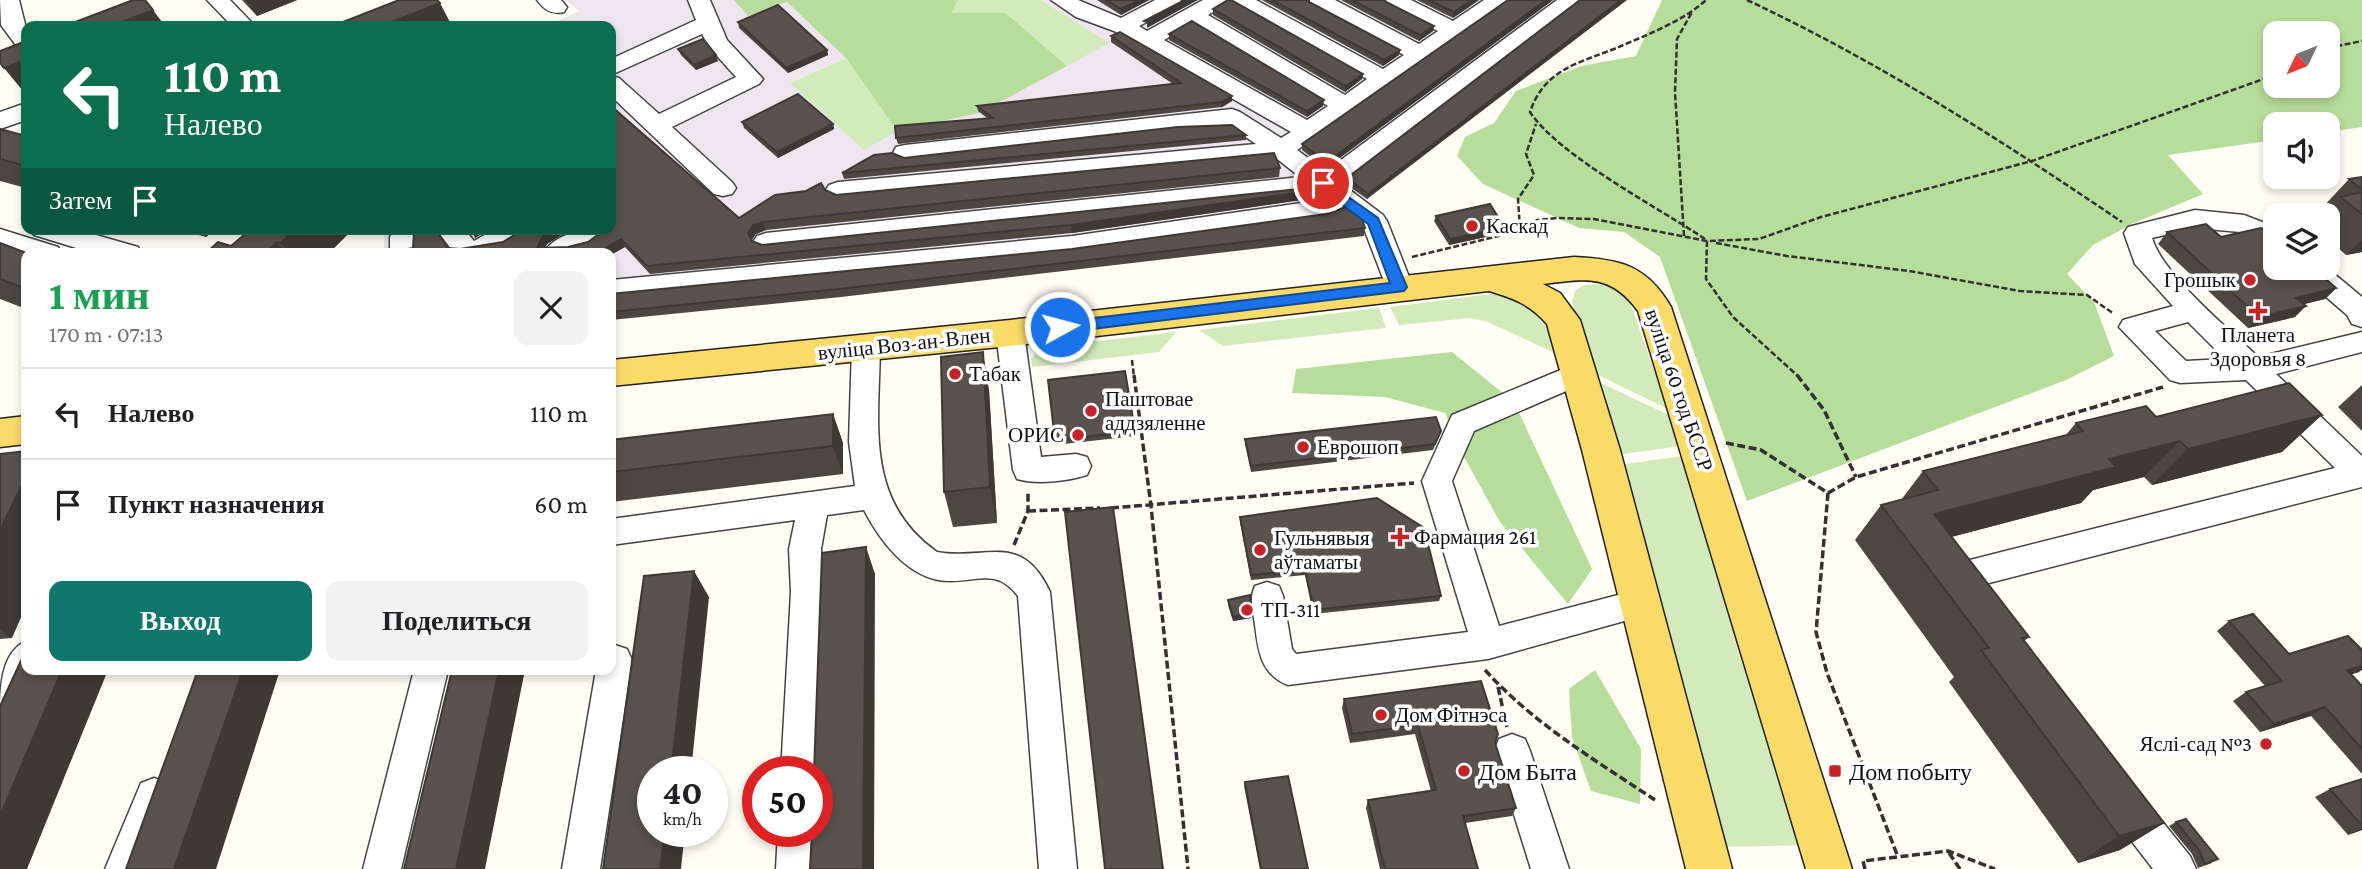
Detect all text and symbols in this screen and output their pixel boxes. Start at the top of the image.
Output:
north arrow [2263,21,2340,98]
map controls [2263,21,2340,280]
text: 110 m [164,48,281,103]
icon: left [49,49,140,140]
text: Налево [164,106,263,142]
button: sound [2263,112,2340,189]
pin [1293,153,1353,213]
icon: arrive [1304,164,1342,202]
icon: arrive [126,182,164,220]
text: Затем [49,186,112,215]
button: layers [2263,203,2340,280]
place label: Каскад [1486,214,1549,238]
marker: Каскад [1464,218,1480,234]
place label: Грошык [2164,268,2237,292]
text: 1 мин [49,271,150,318]
button: close [514,271,588,345]
marker: Грошык [2242,272,2258,288]
position arrow [1023,290,1097,364]
marker: Планета Здоровья 8 [2250,303,2266,319]
street label: вуліца 60 год БССР [1640,306,1718,474]
text: 170 m · 07:13 [49,321,163,347]
street label: вуліца Воз-ан-Влен [817,323,991,365]
place label: Планета Здоровья 8 [2210,323,2306,371]
place label: Табак [969,362,1022,386]
marker: Табак [947,366,963,382]
place label: Паштовае аддзяленне [1105,387,1206,435]
icon: left [49,395,87,433]
text: Налево [108,399,194,428]
text: 110 m [530,399,588,428]
marker: Паштовае аддзяленне [1083,403,1099,419]
place label: ОРИС [1008,423,1064,447]
marker: ОРИС [1070,427,1086,443]
place label: Еврошоп [1317,435,1399,459]
marker: Еврошоп [1295,439,1311,455]
icon: arrive [49,486,87,524]
text: Пункт назначения [108,490,325,519]
text: 60 m [534,490,588,519]
place label: Фармация 261 [1414,525,1536,549]
place label: Гульнявыя аўтаматы [1274,526,1370,574]
marker: Фармация 261 [1392,529,1408,545]
marker: Гульнявыя аўтаматы [1252,542,1268,558]
button: Выход [49,581,312,661]
button: Поделиться [326,581,588,661]
place label: ТП-311 [1261,598,1320,622]
marker: ТП-311 [1239,602,1255,618]
place label: Дом Фітнэса [1395,703,1508,727]
marker: Дом Фітнэса [1373,707,1389,723]
place label: Яслі-сад №3 [2140,732,2252,756]
marker: Яслі-сад №3 [2258,736,2274,752]
speed limit sign: 50 [742,756,833,847]
place label: Дом Быта [1478,758,1577,785]
place label: Дом побыту [1849,758,1972,785]
marker: Дом Быта [1456,763,1472,779]
marker: Дом побыту [1827,763,1843,779]
text: 40 [662,773,703,812]
text: km/h [663,809,702,829]

